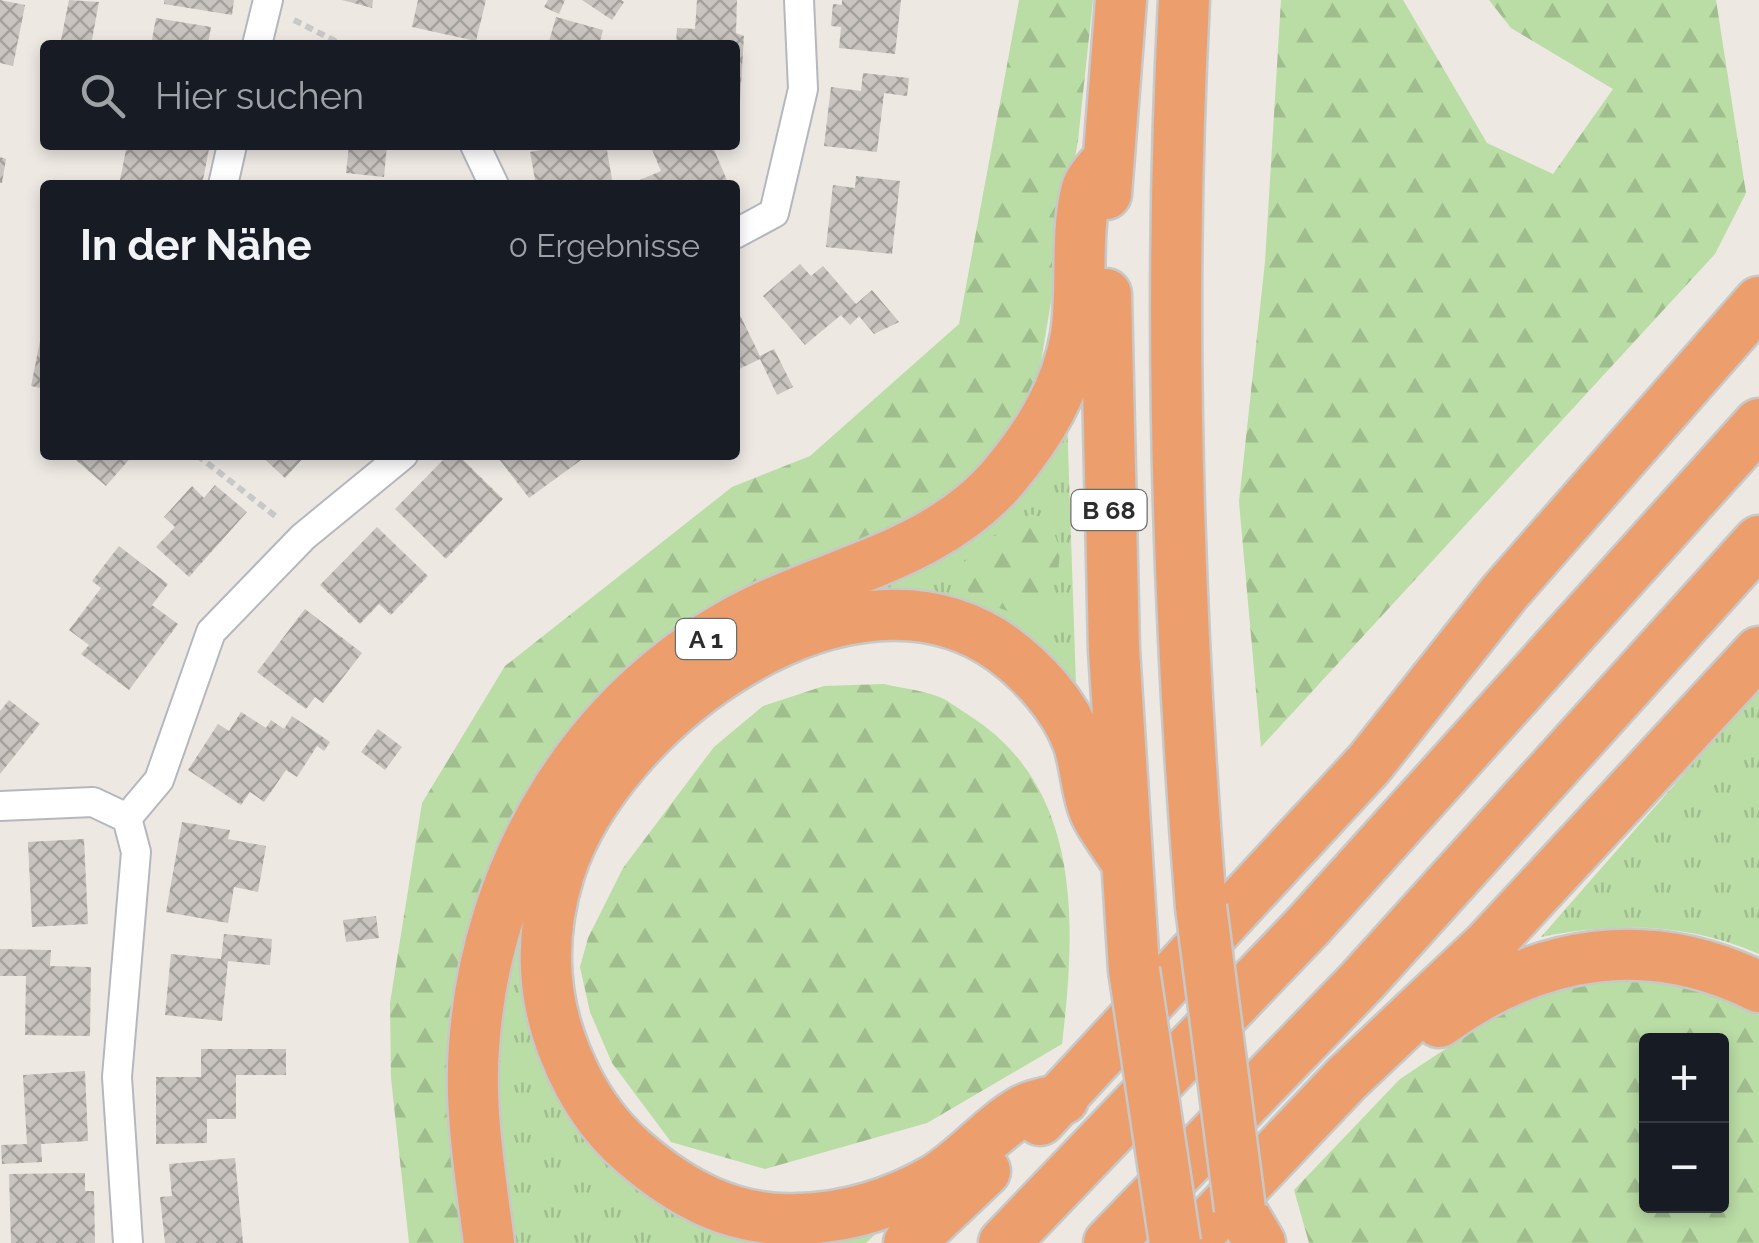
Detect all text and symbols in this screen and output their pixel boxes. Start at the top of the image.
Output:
search box [40,40,740,150]
icon: search [75,68,130,123]
text: Hier suchen [155,73,364,118]
text: In der Nähe [80,221,312,270]
text: 0 Ergebnisse [509,227,700,264]
road number: B 68 [1072,490,1146,530]
road number: A 1 [676,619,736,659]
map controls [1639,1033,1729,1213]
button: + [1639,1033,1729,1123]
button: − [1639,1123,1729,1213]

